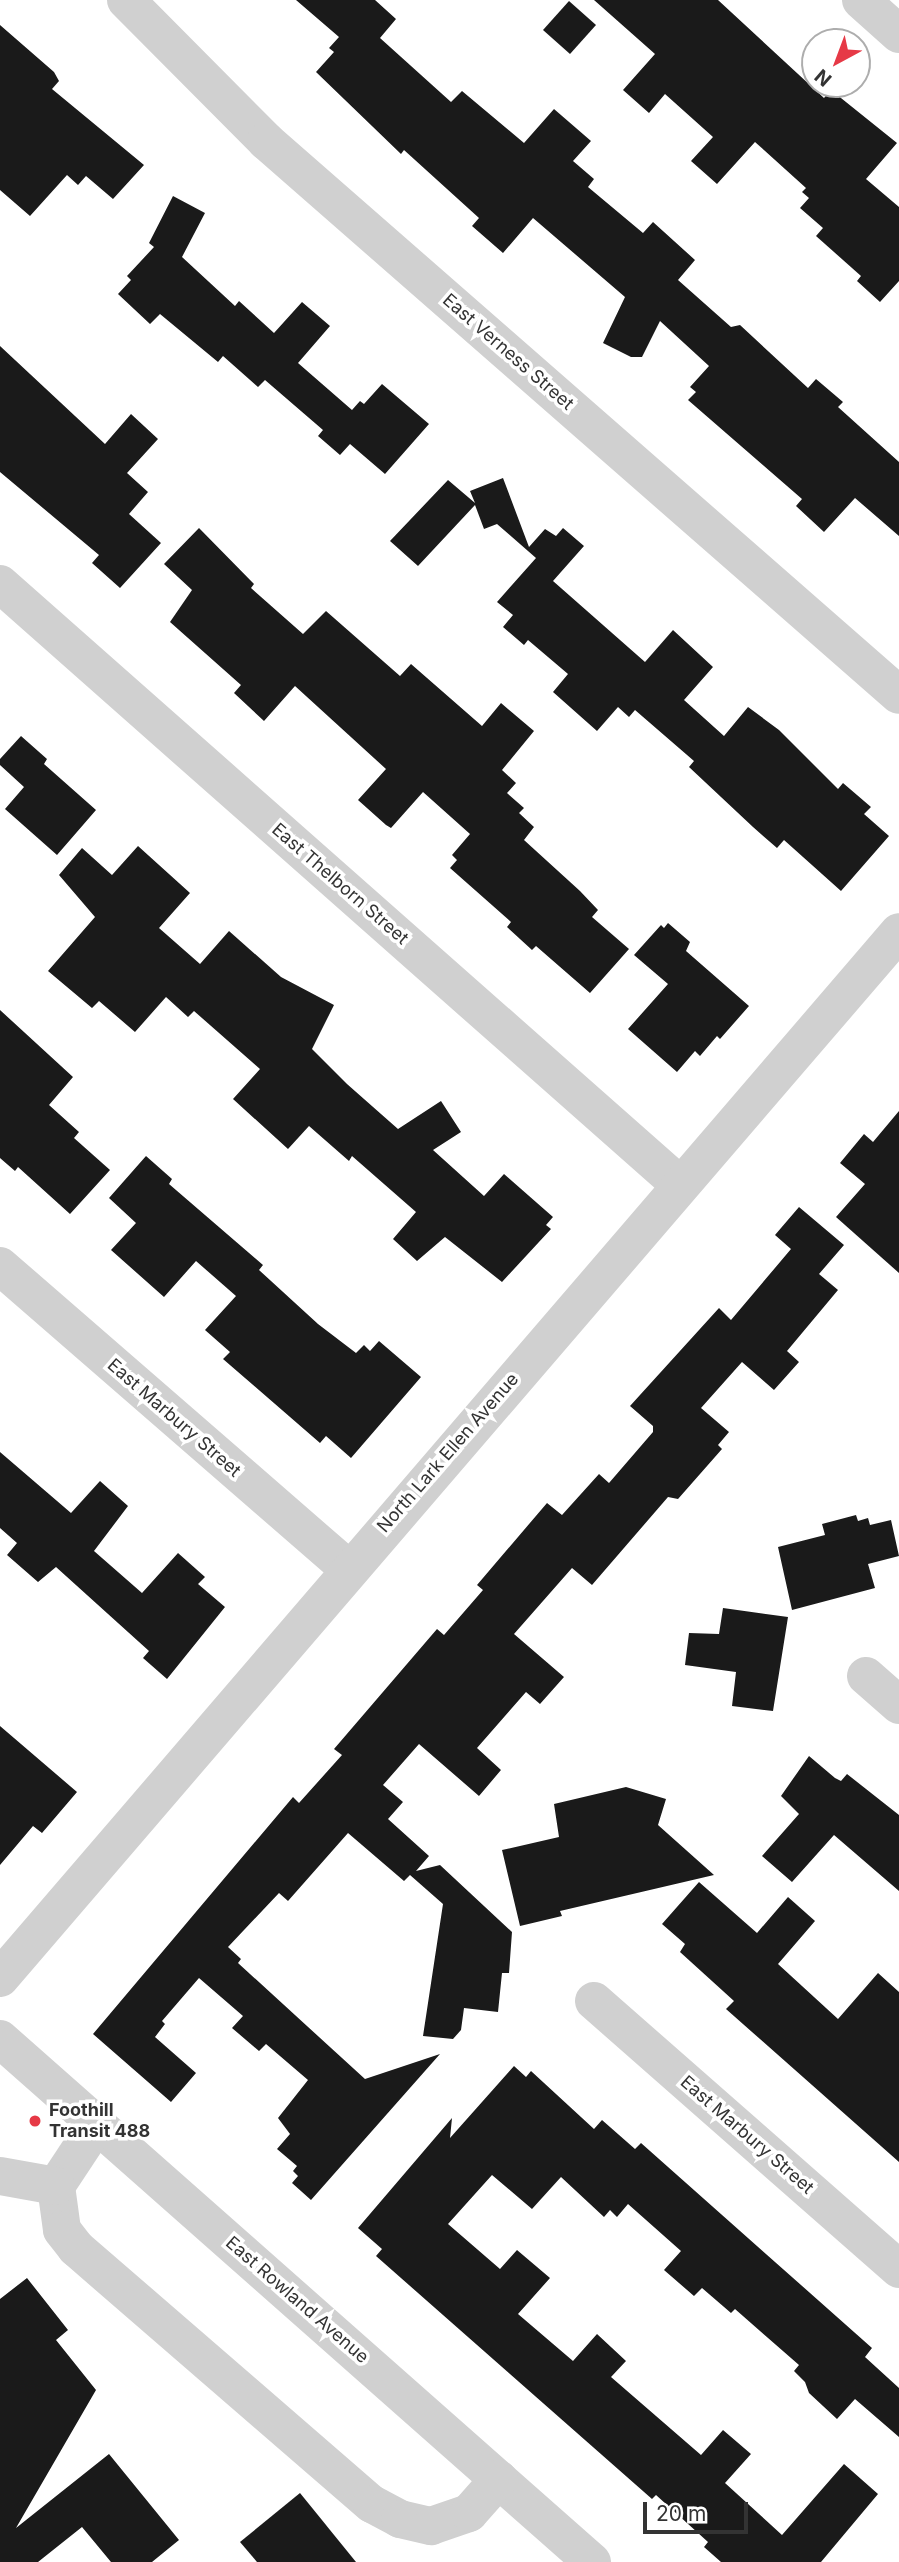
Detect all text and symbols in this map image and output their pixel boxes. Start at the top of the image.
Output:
north arrow [801,28,871,98]
text: N [810,64,836,91]
street label: East Verness Street [438,289,578,415]
street label: East Thelborn Street [267,819,413,949]
street label: East Marbury Street [103,1354,245,1482]
street label: North Lark Ellen Avenue [373,1369,523,1537]
street label: East Marbury Street [676,2071,818,2199]
place label: Foothill Transit 488 [49,2100,150,2142]
marker: Foothill Transit 488 [27,2113,43,2129]
street label: East Rowland Avenue [221,2232,373,2368]
scale bar [647,2488,752,2532]
text: 20 m [656,2501,706,2526]

